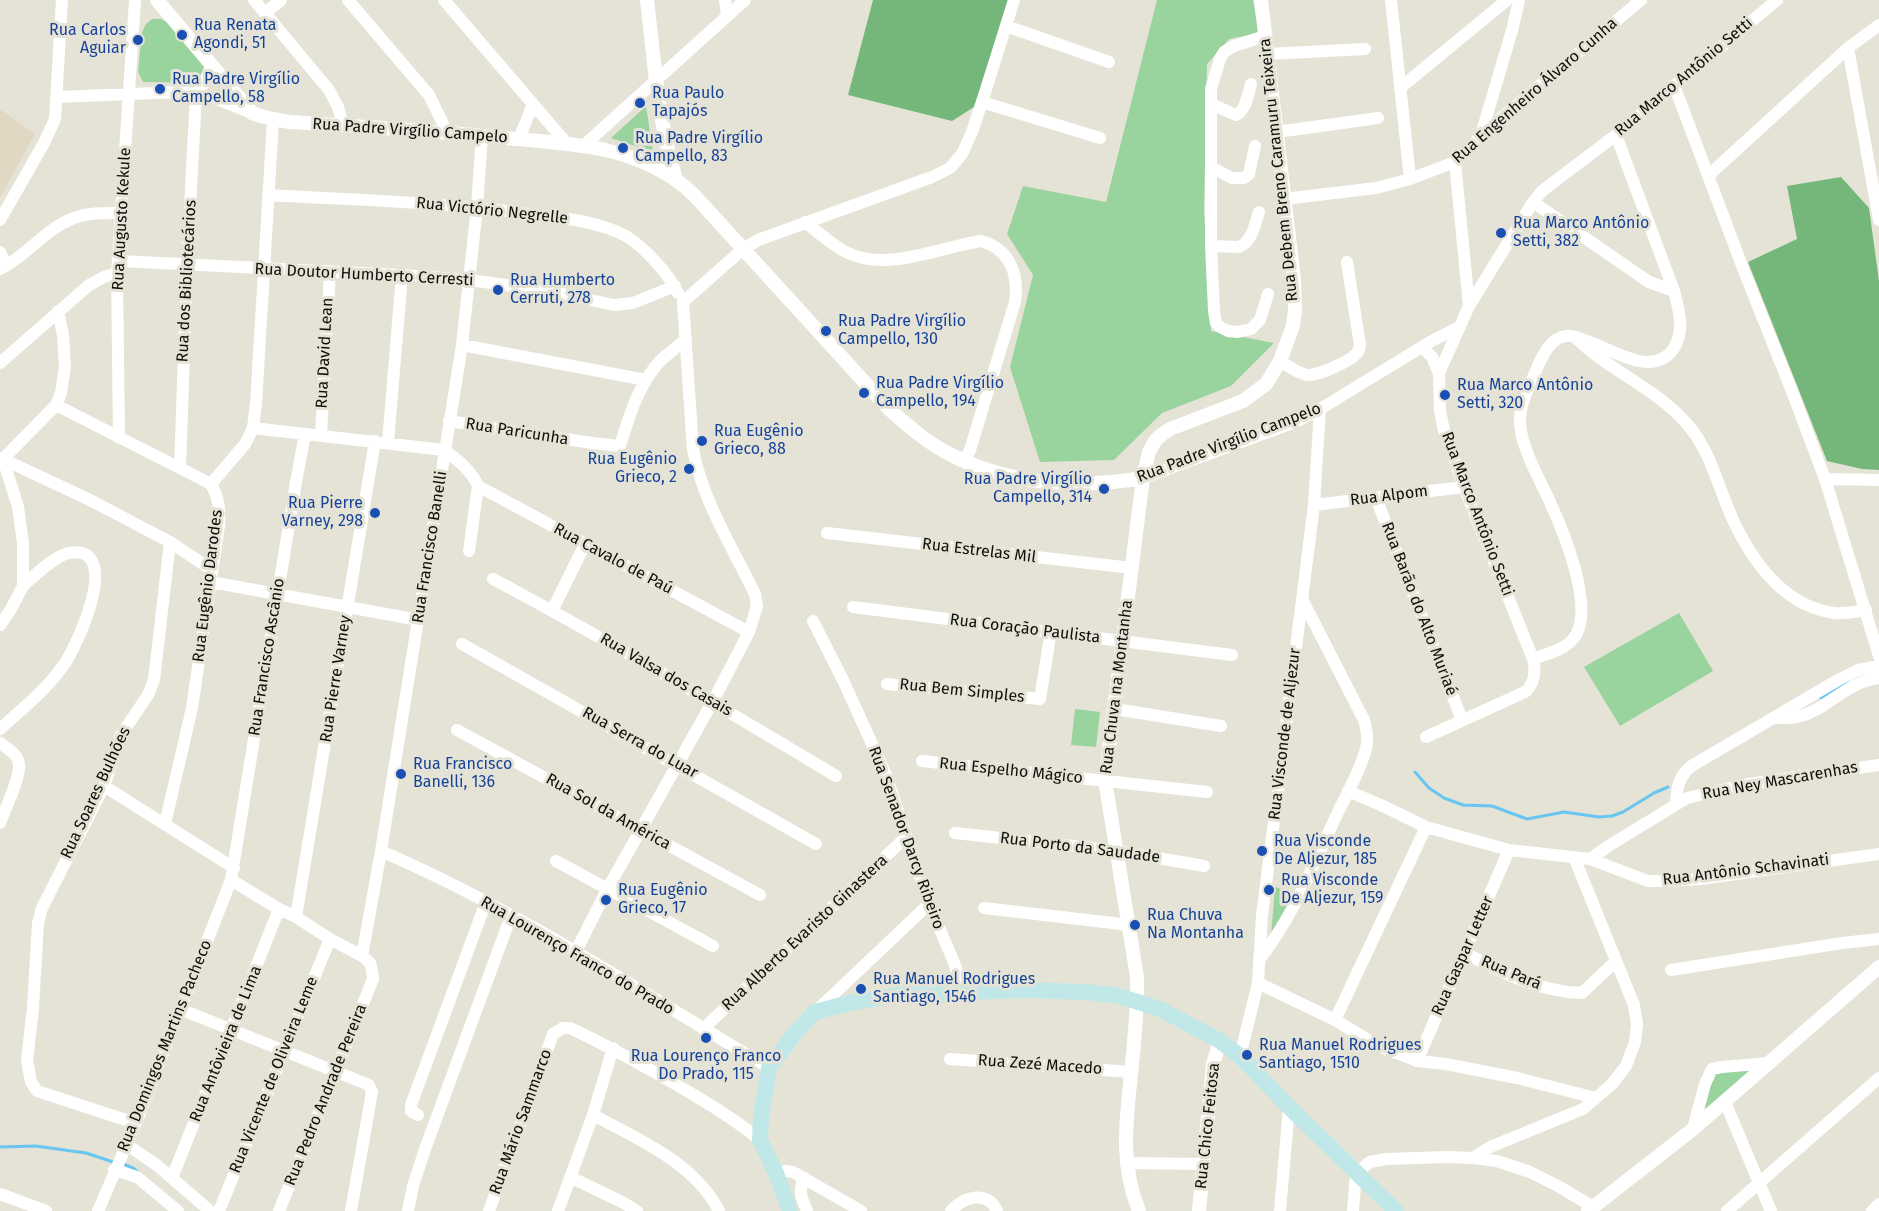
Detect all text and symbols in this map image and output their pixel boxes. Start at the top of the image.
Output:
street label: Rua Engenheiro Álvaro Cunha [1449,14,1621,168]
street label: Rua Marco Antônio Setti [1611,14,1757,140]
place label: Rua Renata Agondi, 51 [194,16,277,54]
place label: Rua Carlos Aguiar [49,21,126,59]
marker: Rua Renata Agondi, 51 [175,28,189,42]
marker: Rua Carlos Aguiar [131,33,145,47]
street label: Rua Debem Breno Caramuru Teixeira [1256,37,1302,303]
place label: Rua Padre Virgílio Campello, 58 [172,70,300,108]
marker: Rua Padre Virgílio Campello, 58 [153,82,167,96]
place label: Rua Paulo Tapajós [652,84,724,122]
marker: Rua Paulo Tapajós [633,96,647,110]
street label: Rua Padre Virgílio Campelo [312,115,508,147]
place label: Rua Padre Virgílio Campello, 83 [635,129,763,167]
marker: Rua Padre Virgílio Campello, 83 [616,141,630,155]
street label: Rua Augusto Kekule [109,147,135,291]
street label: Rua Victório Negrelle [415,193,569,229]
street label: Rua dos Bibliotecários [173,199,201,363]
place label: Rua Marco Antônio Setti, 382 [1513,214,1649,252]
marker: Rua Marco Antônio Setti, 382 [1494,226,1508,240]
street label: Rua Doutor Humberto Cerresti [254,260,474,290]
place label: Rua Humberto Cerruti, 278 [510,271,615,309]
marker: Rua Humberto Cerruti, 278 [491,283,505,297]
street label: Rua David Lean [313,297,337,409]
place label: Rua Padre Virgílio Campello, 130 [838,312,966,350]
marker: Rua Padre Virgílio Campello, 130 [819,324,833,338]
place label: Rua Padre Virgílio Campello, 194 [876,374,1004,412]
place label: Rua Marco Antônio Setti, 320 [1457,376,1593,414]
marker: Rua Padre Virgílio Campello, 194 [857,386,871,400]
marker: Rua Marco Antônio Setti, 320 [1438,388,1452,402]
street label: Rua Padre Virgílio Campelo [1134,399,1324,487]
street label: Rua Paricunha [464,414,570,450]
place label: Rua Eugênio Grieco, 88 [714,422,804,460]
street label: Rua Marco Antônio Setti [1437,429,1517,599]
marker: Rua Eugênio Grieco, 88 [695,434,709,448]
place label: Rua Eugênio Grieco, 2 [587,450,677,488]
marker: Rua Eugênio Grieco, 2 [682,462,696,476]
street label: Rua Francisco Banelli [408,470,452,624]
place label: Rua Padre Virgílio Campello, 314 [964,470,1092,508]
marker: Rua Padre Virgílio Campello, 314 [1097,482,1111,496]
street label: Rua Alpom [1349,482,1429,510]
place label: Rua Pierre Varney, 298 [282,494,363,532]
marker: Rua Pierre Varney, 298 [368,506,382,520]
street label: Rua Eugênio Darodes [189,509,227,663]
street label: Rua Cavalo de Paú [550,519,676,599]
street label: Rua Barão do Alto Muriaé [1377,520,1461,698]
street label: Rua Estrelas Mil [921,534,1037,568]
street label: Rua Francisco Ascânio [245,577,289,737]
street label: Rua Chuva na Montanha [1097,599,1137,775]
street label: Rua Coração Paulista [949,610,1101,648]
street label: Rua Pierre Varney [316,614,356,744]
street label: Rua Valsa dos Casais [596,629,736,721]
street label: Rua Visconde de Aljezur [1265,647,1305,821]
street label: Rua Bem Simples [899,675,1025,707]
street label: Rua Serra do Luar [579,703,701,783]
street label: Rua Soares Bulhões [57,724,135,862]
street label: Rua Senador Darcy Ribeiro [864,744,948,932]
street label: Rua Espelho Mágico [938,754,1084,788]
place label: Rua Francisco Banelli, 136 [413,755,512,793]
street label: Rua Ney Mascarenhas [1701,758,1859,804]
marker: Rua Francisco Banelli, 136 [394,767,408,781]
street label: Rua Sol da América [542,770,674,854]
street label: Rua Porto da Saudade [999,829,1161,867]
place label: Rua Visconde De Aljezur, 185 [1274,832,1377,870]
marker: Rua Visconde De Aljezur, 185 [1255,844,1269,858]
street label: Rua Antônio Schavinati [1662,850,1830,890]
street label: Rua Alberto Evaristo Ginastera [718,851,892,1015]
place label: Rua Visconde De Aljezur, 159 [1281,871,1383,909]
place label: Rua Eugênio Grieco, 17 [618,881,708,919]
marker: Rua Visconde De Aljezur, 159 [1262,883,1276,897]
street label: Rua Lourenço Franco do Prado [477,893,677,1019]
marker: Rua Eugênio Grieco, 17 [599,893,613,907]
street label: Rua Gaspar Letter [1428,893,1498,1019]
place label: Rua Chuva Na Montanha [1147,906,1244,944]
marker: Rua Chuva Na Montanha [1128,918,1142,932]
street label: Rua Domingos Martins Pacheco [114,937,216,1155]
street label: Rua Pará [1478,952,1544,994]
street label: Rua Antôvieira de Lima [186,963,266,1125]
place label: Rua Manuel Rodrigues Santiago, 1546 [873,970,1035,1008]
street label: Rua Vicente de Oliveira Leme [226,974,322,1176]
marker: Rua Manuel Rodrigues Santiago, 1546 [854,982,868,996]
street label: Rua Pedro Andrade Pereira [281,1001,371,1189]
marker: Rua Lourenço Franco Do Prado, 115 [699,1031,713,1045]
place label: Rua Manuel Rodrigues Santiago, 1510 [1259,1036,1421,1074]
street label: Rua Mário Sammarco [486,1047,556,1197]
place label: Rua Lourenço Franco Do Prado, 115 [631,1047,781,1085]
marker: Rua Manuel Rodrigues Santiago, 1510 [1240,1048,1254,1062]
street label: Rua Zezé Macedo [977,1051,1103,1079]
street label: Rua Chico Feitosa [1192,1062,1224,1190]

